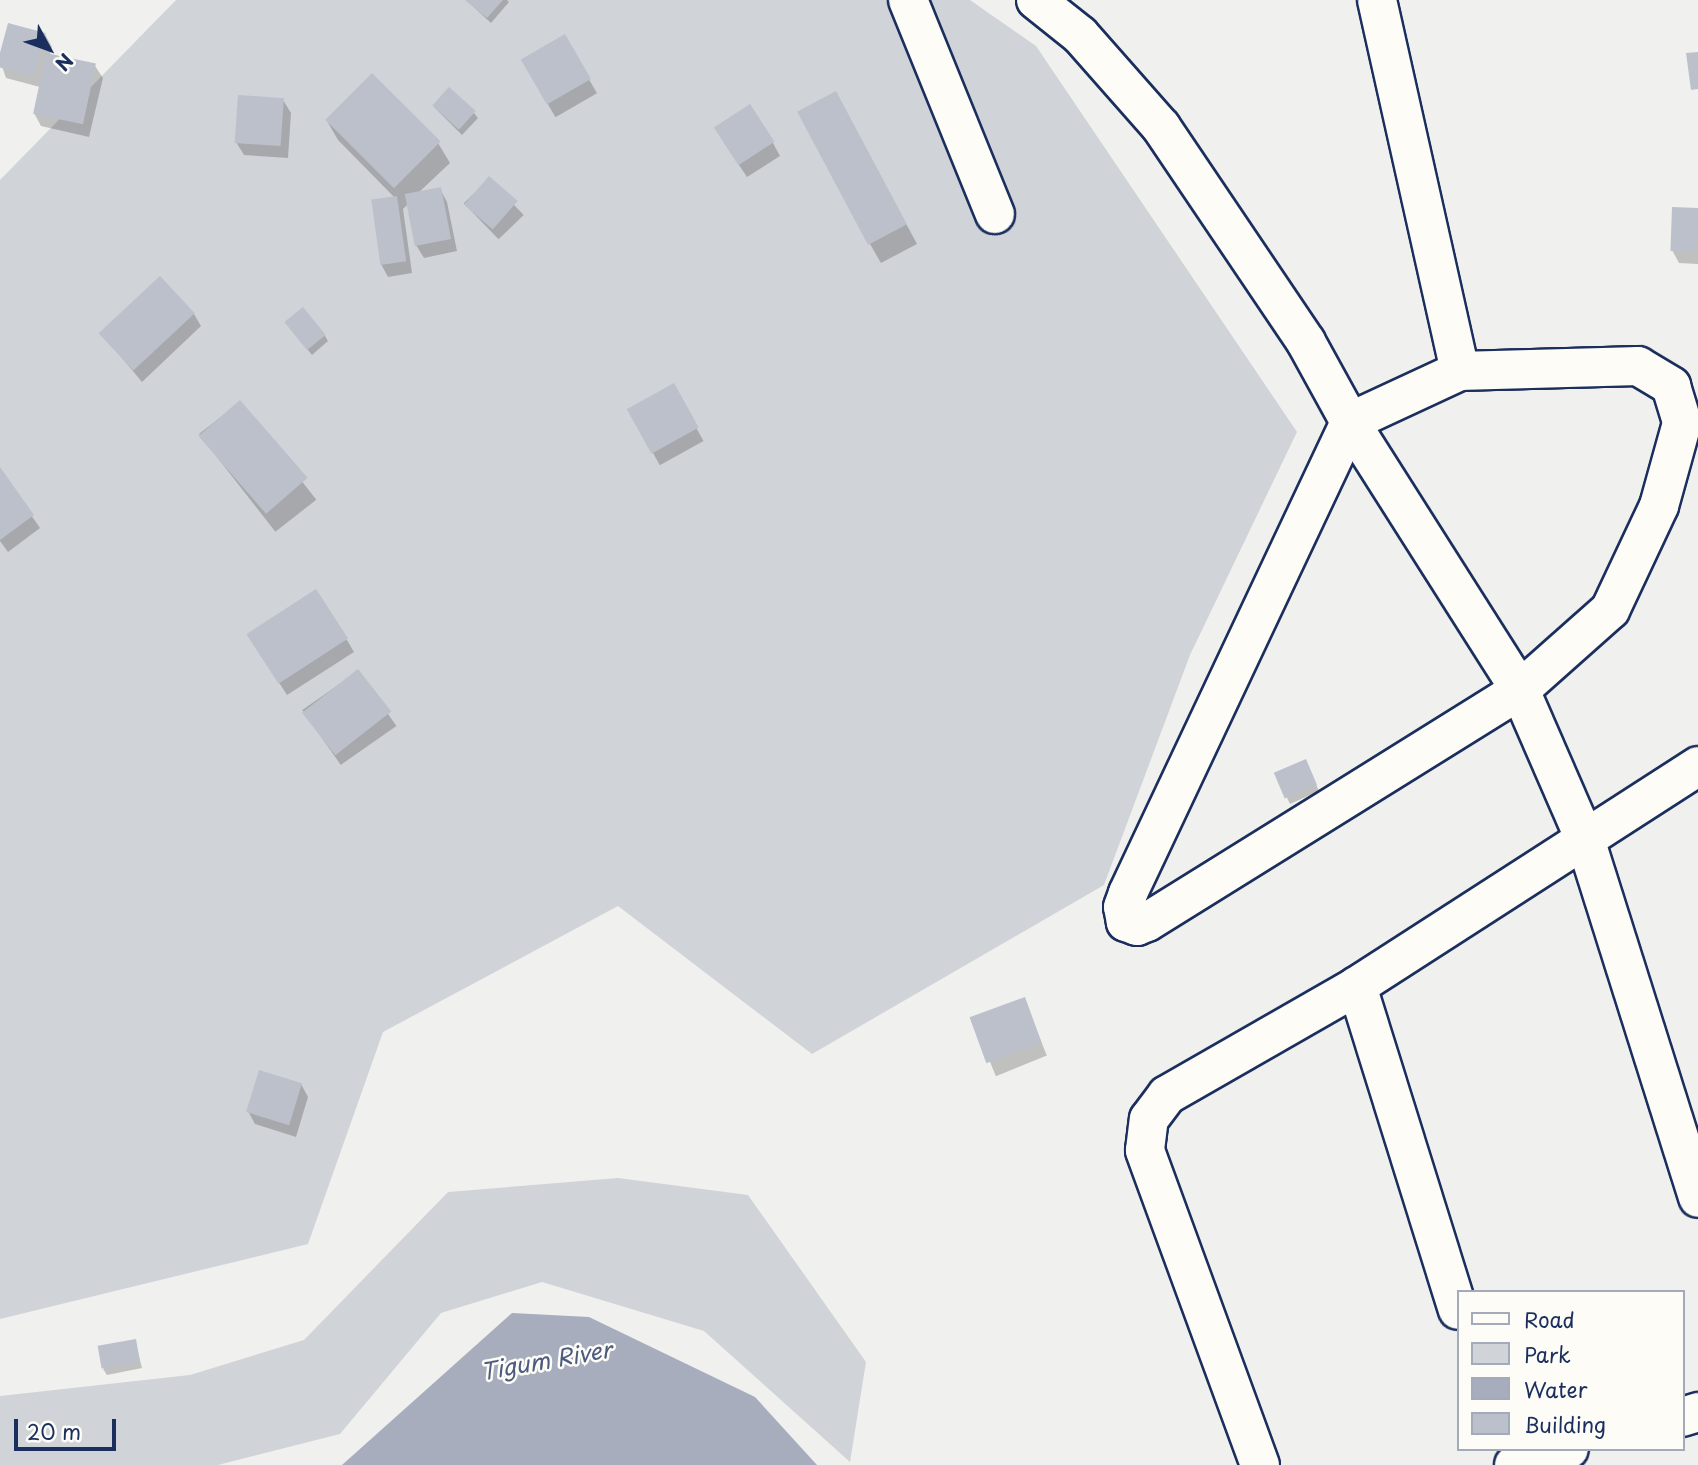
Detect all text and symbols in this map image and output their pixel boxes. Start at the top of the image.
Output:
north arrow [14,14,84,84]
text: N [49,48,80,78]
legend [1456,1290,1684,1451]
text: Road [1524,1303,1575,1335]
water label: Tigum River [478,1335,614,1385]
text: Park [1524,1338,1571,1370]
text: Water [1524,1373,1587,1405]
scale bar [18,1406,119,1450]
text: Building [1524,1408,1606,1440]
text: 20 m [27,1415,81,1447]

